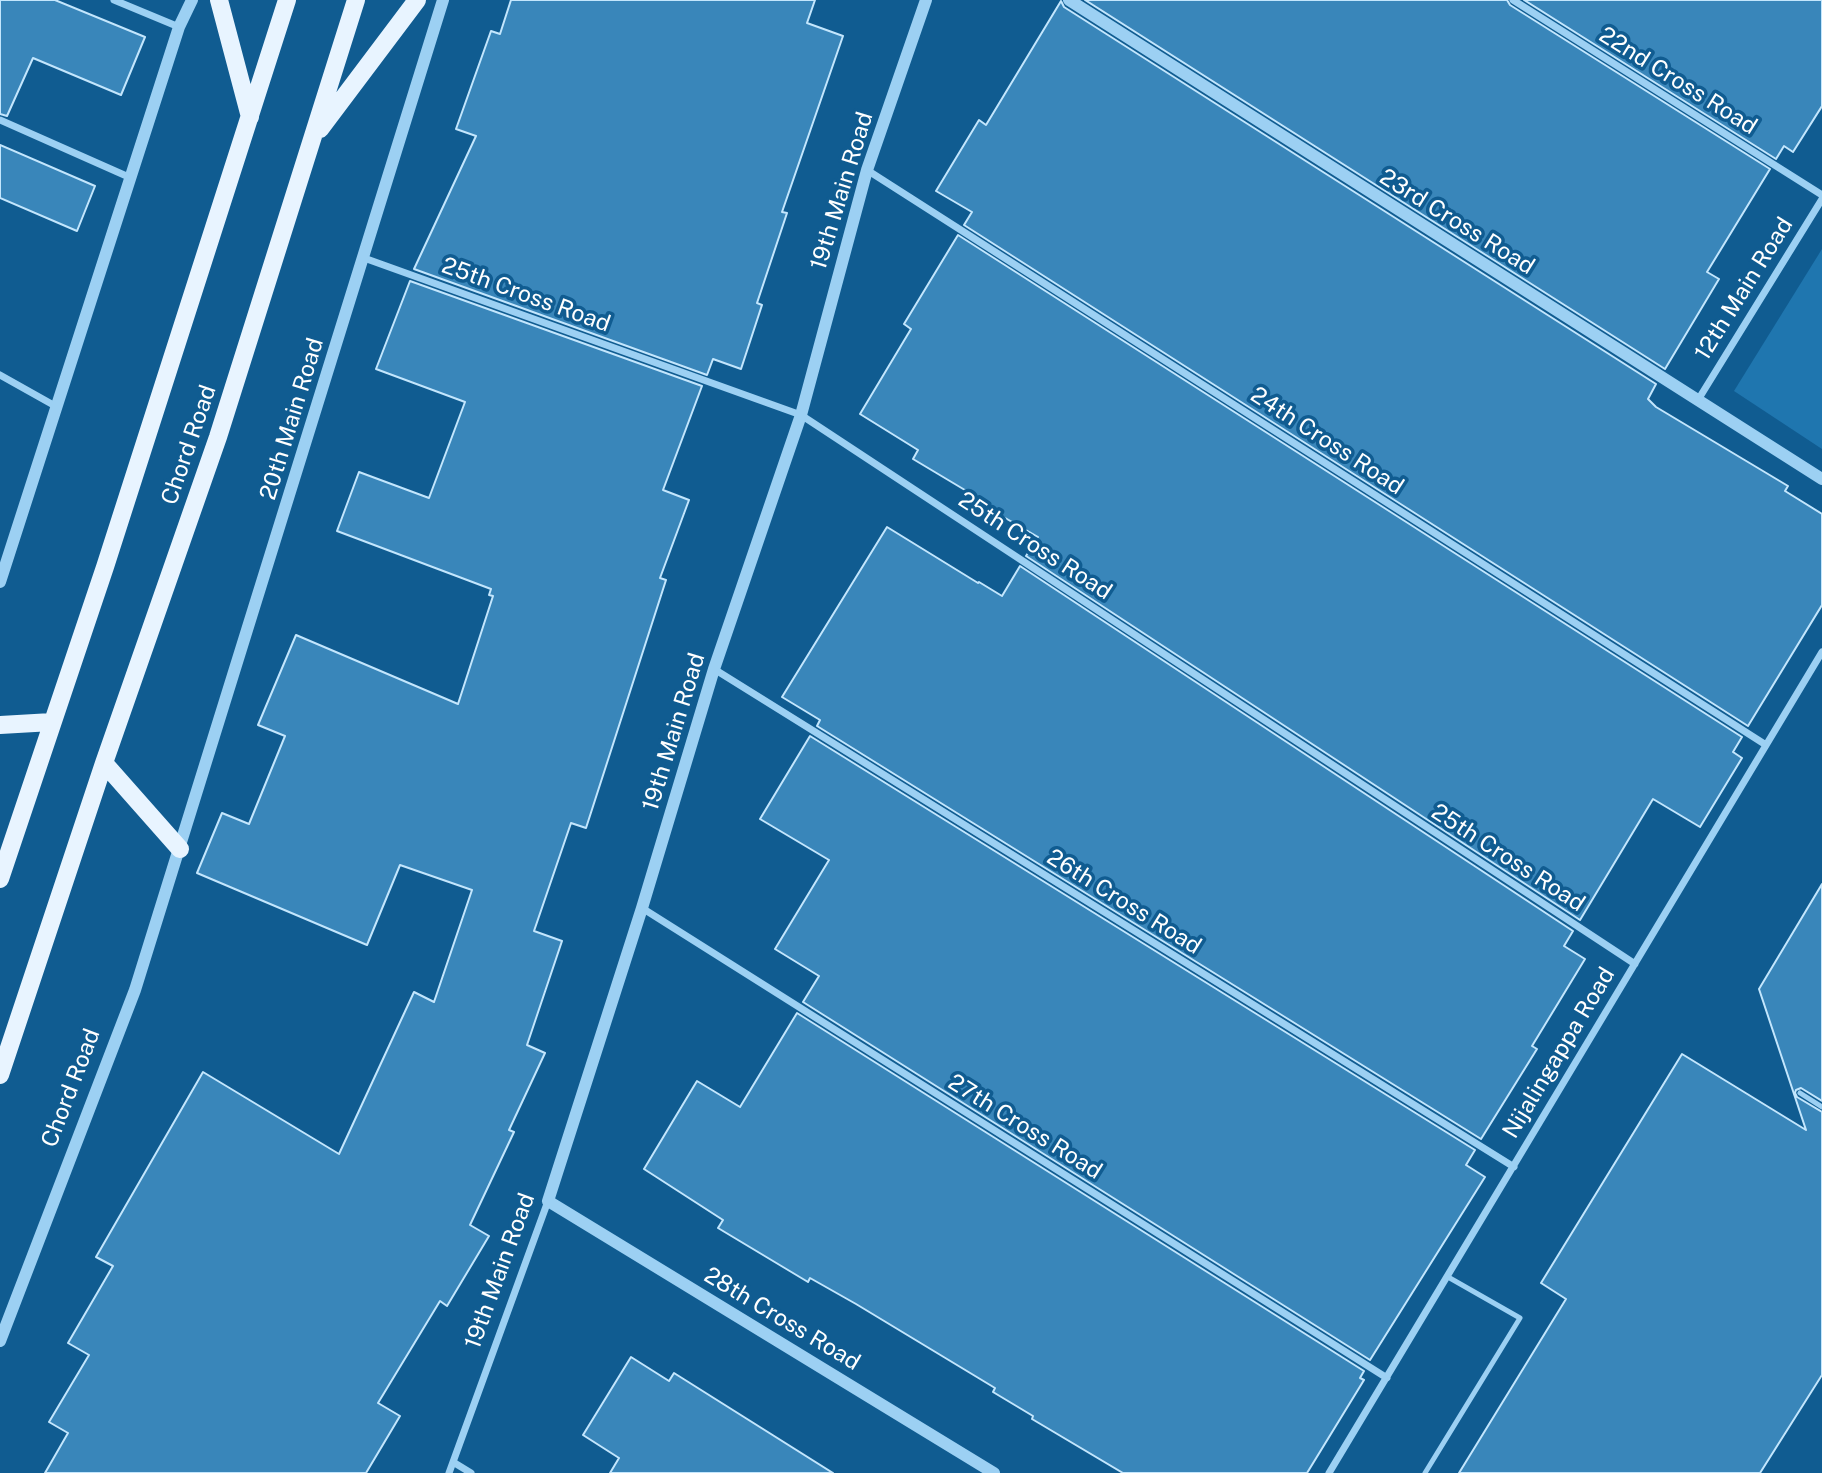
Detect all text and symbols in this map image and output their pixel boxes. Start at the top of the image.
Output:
street label: 22nd Cross Road [1594,21,1762,141]
street label: 19th Main Road [805,109,879,273]
street label: 23rd Cross Road [1375,163,1539,281]
street label: 12th Main Road [1689,213,1799,365]
street label: 25th Cross Road [438,252,614,338]
street label: 20th Main Road [254,335,330,503]
street label: 24th Cross Road [1245,381,1409,501]
street label: Chord Road [156,382,222,508]
street label: 25th Cross Road [953,486,1117,606]
street label: 19th Main Road [637,650,711,814]
street label: 25th Cross Road [1426,798,1590,918]
street label: 26th Cross Road [1042,843,1206,961]
street label: Nijalingappa Road [1497,963,1621,1143]
street label: Chord Road [36,1025,106,1151]
street label: 27th Cross Road [943,1069,1107,1185]
street label: 19th Main Road [459,1189,541,1353]
street label: 28th Cross Road [699,1262,865,1376]

